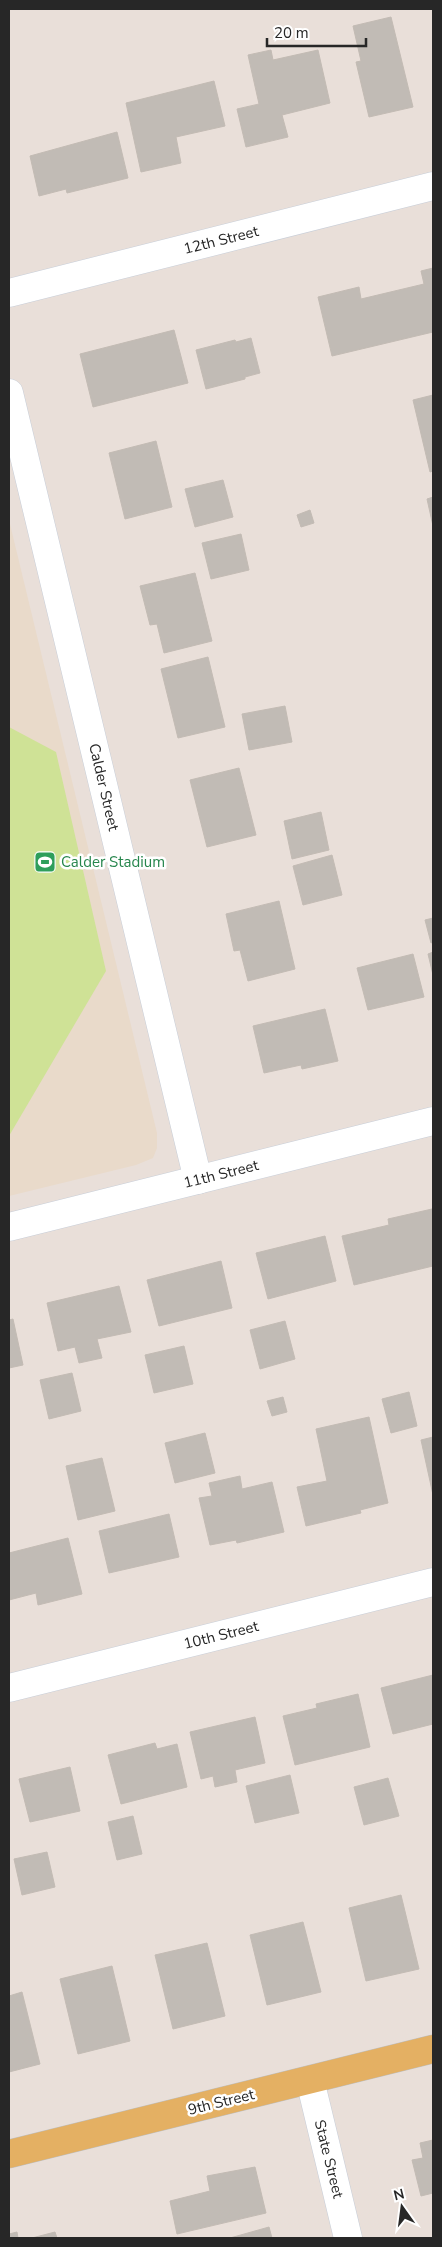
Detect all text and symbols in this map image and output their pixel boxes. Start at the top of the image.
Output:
scale bar [267,15,366,47]
text: 20 m [274,23,309,43]
street label: 12th Street [181,221,261,259]
street label: Calder Street [84,741,124,833]
sports icon: Calder Stadium [33,850,57,874]
place label: Calder Stadium [61,852,165,872]
street label: 11th Street [181,1155,261,1193]
street label: 10th Street [181,1616,261,1654]
street label: 9th Street [186,2084,257,2120]
street label: State Street [310,2118,349,2201]
north arrow [377,2182,427,2232]
text: N [392,2184,406,2205]

